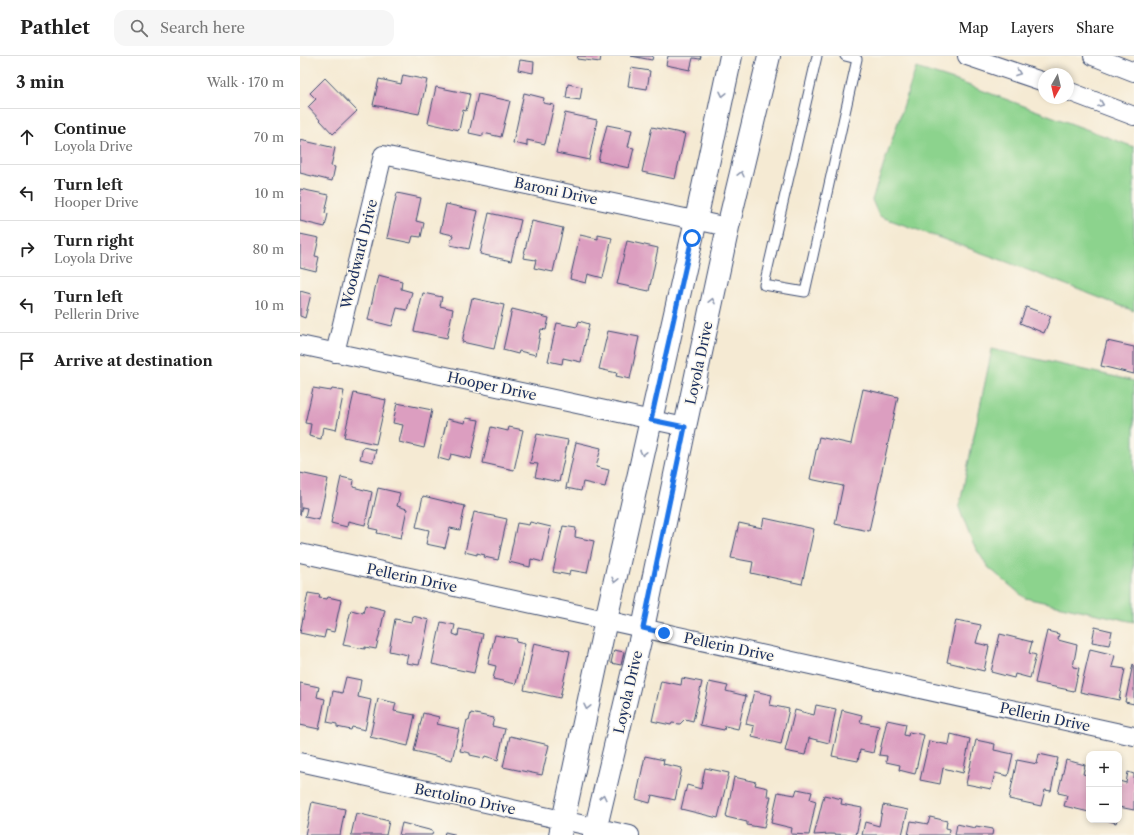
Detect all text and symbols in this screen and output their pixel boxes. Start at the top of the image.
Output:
search box [114,10,394,46]
text: Pathlet [20,16,90,39]
icon: search [128,17,150,39]
text: Search here [160,18,245,37]
text: Map [958,19,988,37]
text: Layers [1010,19,1054,37]
text: Share [1076,19,1114,37]
one-way arrow [1014,68,1021,76]
north arrow [1038,68,1074,104]
text: 3 min [16,72,65,92]
text: Walk · 170 m [207,74,284,90]
one-way arrow [719,91,727,97]
one-way arrow [1097,99,1104,107]
text: Continue [54,119,126,138]
icon: ahead [16,126,38,148]
text: 70 m [254,129,284,145]
text: Loyola Drive [54,138,133,154]
one-way arrow [736,171,745,178]
street label: Baroni Drive [513,173,599,209]
text: Turn left [54,175,123,194]
icon: left [16,182,38,204]
text: 10 m [255,185,284,201]
text: Hooper Drive [54,194,139,210]
street label: Woodward Drive [336,197,381,312]
route start [683,229,701,247]
text: Turn right [54,231,134,250]
icon: right [16,238,38,260]
text: 80 m [252,241,284,257]
text: Loyola Drive [54,250,133,266]
text: Turn left [54,287,123,306]
icon: left [16,294,38,316]
text: 10 m [255,297,284,313]
one-way arrow [708,298,716,304]
text: Pellerin Drive [54,306,139,322]
street label: Loyola Drive [681,319,717,406]
icon: arrive [16,350,38,372]
text: Arrive at destination [54,351,213,370]
street label: Hooper Drive [446,368,539,404]
one-way arrow [640,450,648,457]
street label: Pellerin Drive [365,560,459,596]
one-way arrow [611,577,619,583]
route end [655,624,673,642]
street label: Pellerin Drive [682,629,776,665]
street label: Loyola Drive [610,648,646,735]
street label: Pellerin Drive [998,699,1092,735]
one-way arrow [584,704,592,710]
map controls [1086,751,1122,823]
button: + [1086,751,1122,787]
street label: Bertolino Drive [413,779,517,819]
button: − [1086,787,1122,823]
one-way arrow [598,794,607,801]

